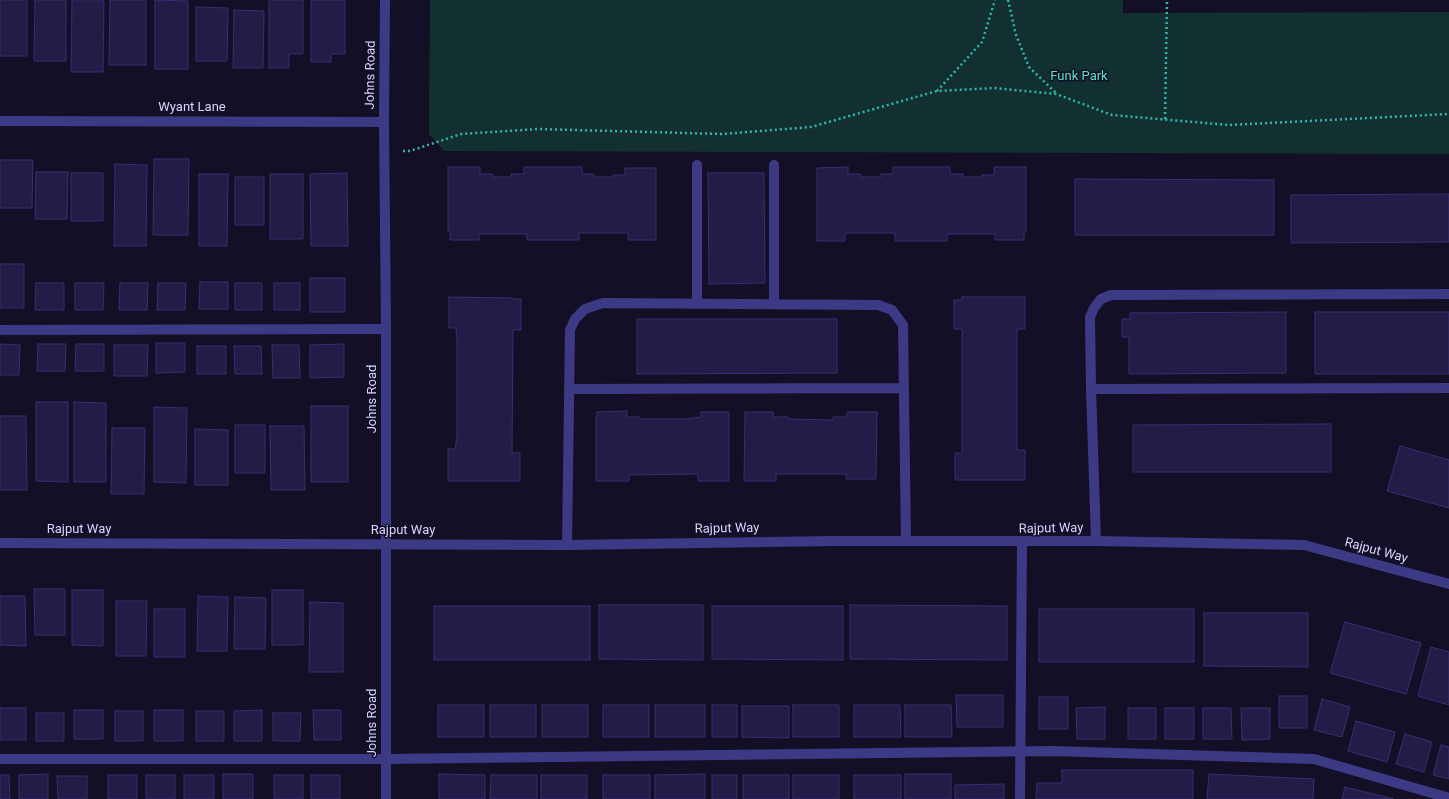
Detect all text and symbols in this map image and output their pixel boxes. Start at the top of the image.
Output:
street label: Johns Road [363,41,379,109]
park label: Funk Park [1050,69,1108,85]
street label: Wyant Lane [158,100,226,116]
street label: Johns Road [365,365,381,433]
street label: Rajput Way [695,521,759,537]
street label: Rajput Way [1019,521,1083,537]
street label: Rajput Way [47,522,111,538]
street label: Rajput Way [371,523,435,539]
street label: Rajput Way [1343,535,1409,567]
street label: Johns Road [365,689,381,757]

